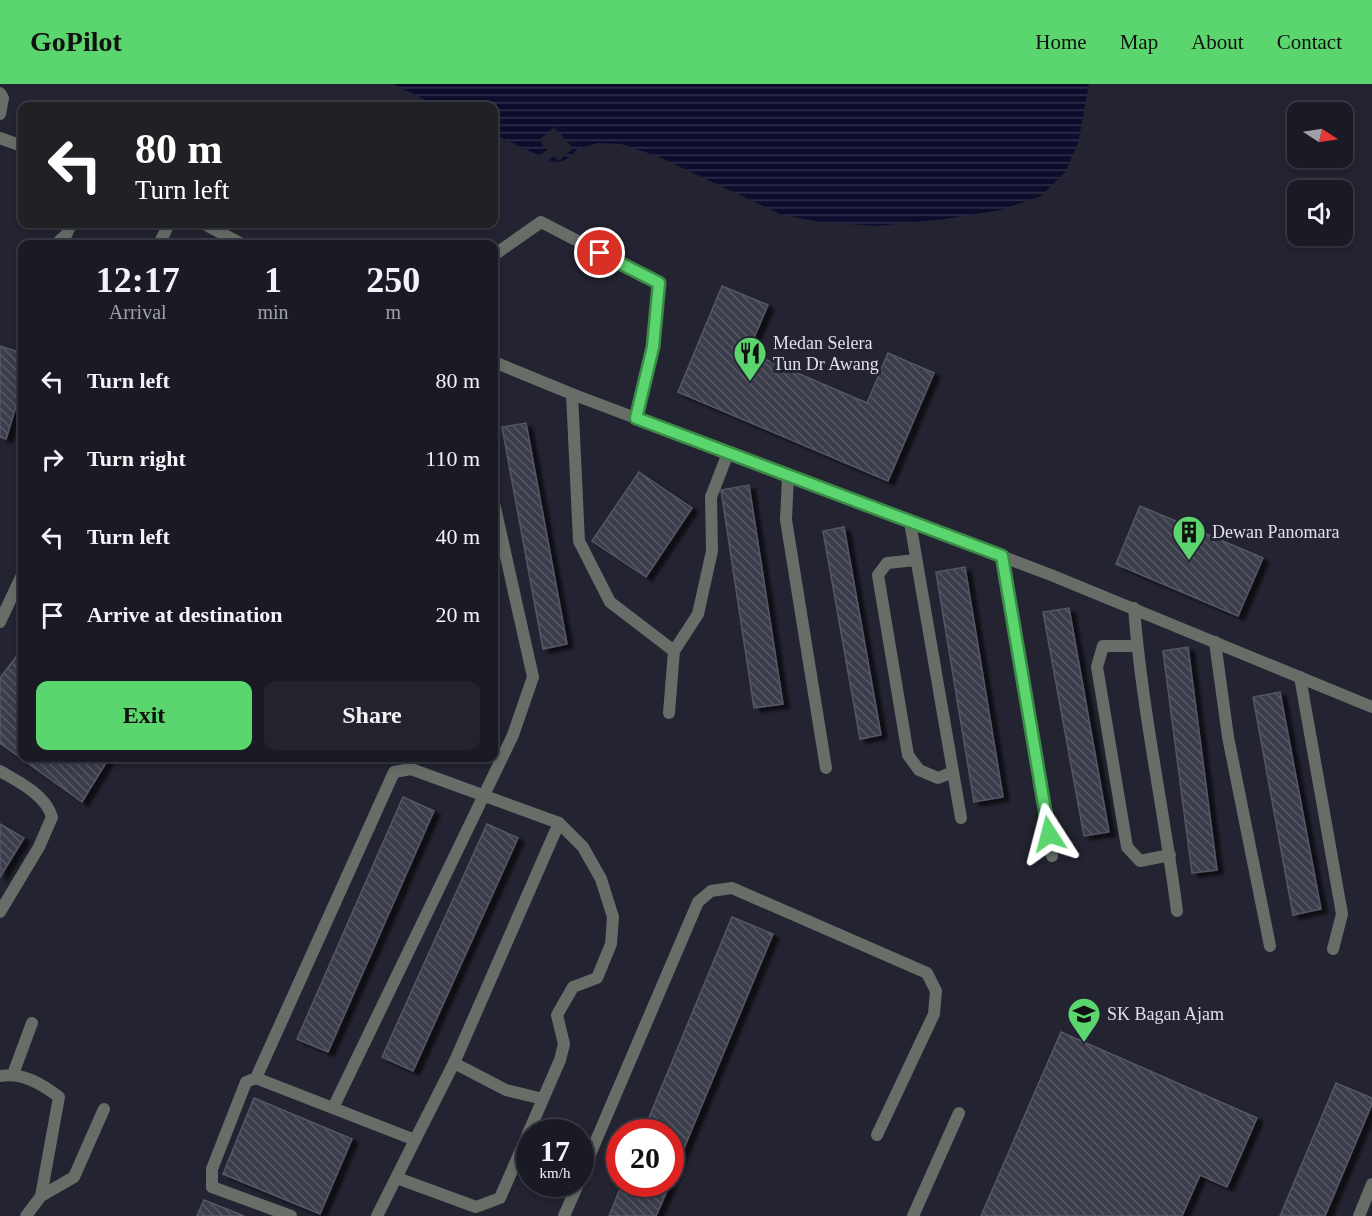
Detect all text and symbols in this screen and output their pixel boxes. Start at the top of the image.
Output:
text: GoPilot [30,26,122,57]
text: Home [1035,30,1087,54]
text: Map [1120,30,1158,54]
text: About [1191,30,1244,54]
text: Contact [1277,30,1342,54]
north arrow [1287,102,1353,168]
map controls [1287,102,1353,246]
icon: left [36,126,114,204]
text: 80 m [135,126,223,172]
text: Turn left [135,175,229,205]
button: sound [1287,180,1353,246]
pin [574,227,625,278]
icon: arrive [583,236,616,269]
text: 12:17 [96,260,180,300]
text: 1 [264,260,282,300]
text: 250 [366,260,420,300]
text: Arrival [109,301,167,323]
text: min [257,301,289,323]
text: m [386,301,401,323]
place label: Medan Selera Tun Dr Awang [773,333,879,374]
restaurant icon: Medan Selera Tun Dr Awang [732,335,768,382]
icon: left [36,365,69,398]
text: Turn left [87,368,170,393]
text: 80 m [435,368,480,393]
icon: right [36,443,69,476]
text: Turn right [87,446,186,471]
text: 110 m [425,446,480,471]
building icon: Dewan Panomara [1171,514,1207,561]
icon: left [36,521,69,554]
place label: Dewan Panomara [1212,522,1339,542]
text: Turn left [87,524,170,549]
text: 40 m [435,524,480,549]
icon: arrive [36,599,69,632]
text: Arrive at destination [87,602,283,627]
text: 20 m [435,602,480,627]
button: Exit [36,681,252,750]
button: Share [264,681,480,750]
position arrow [1017,802,1081,866]
school or university icon: SK Bagan Ajam [1066,996,1102,1043]
place label: SK Bagan Ajam [1107,1004,1224,1024]
speed limit sign: 20 [606,1119,684,1197]
text: 17 [540,1134,570,1167]
text: km/h [540,1165,570,1181]

